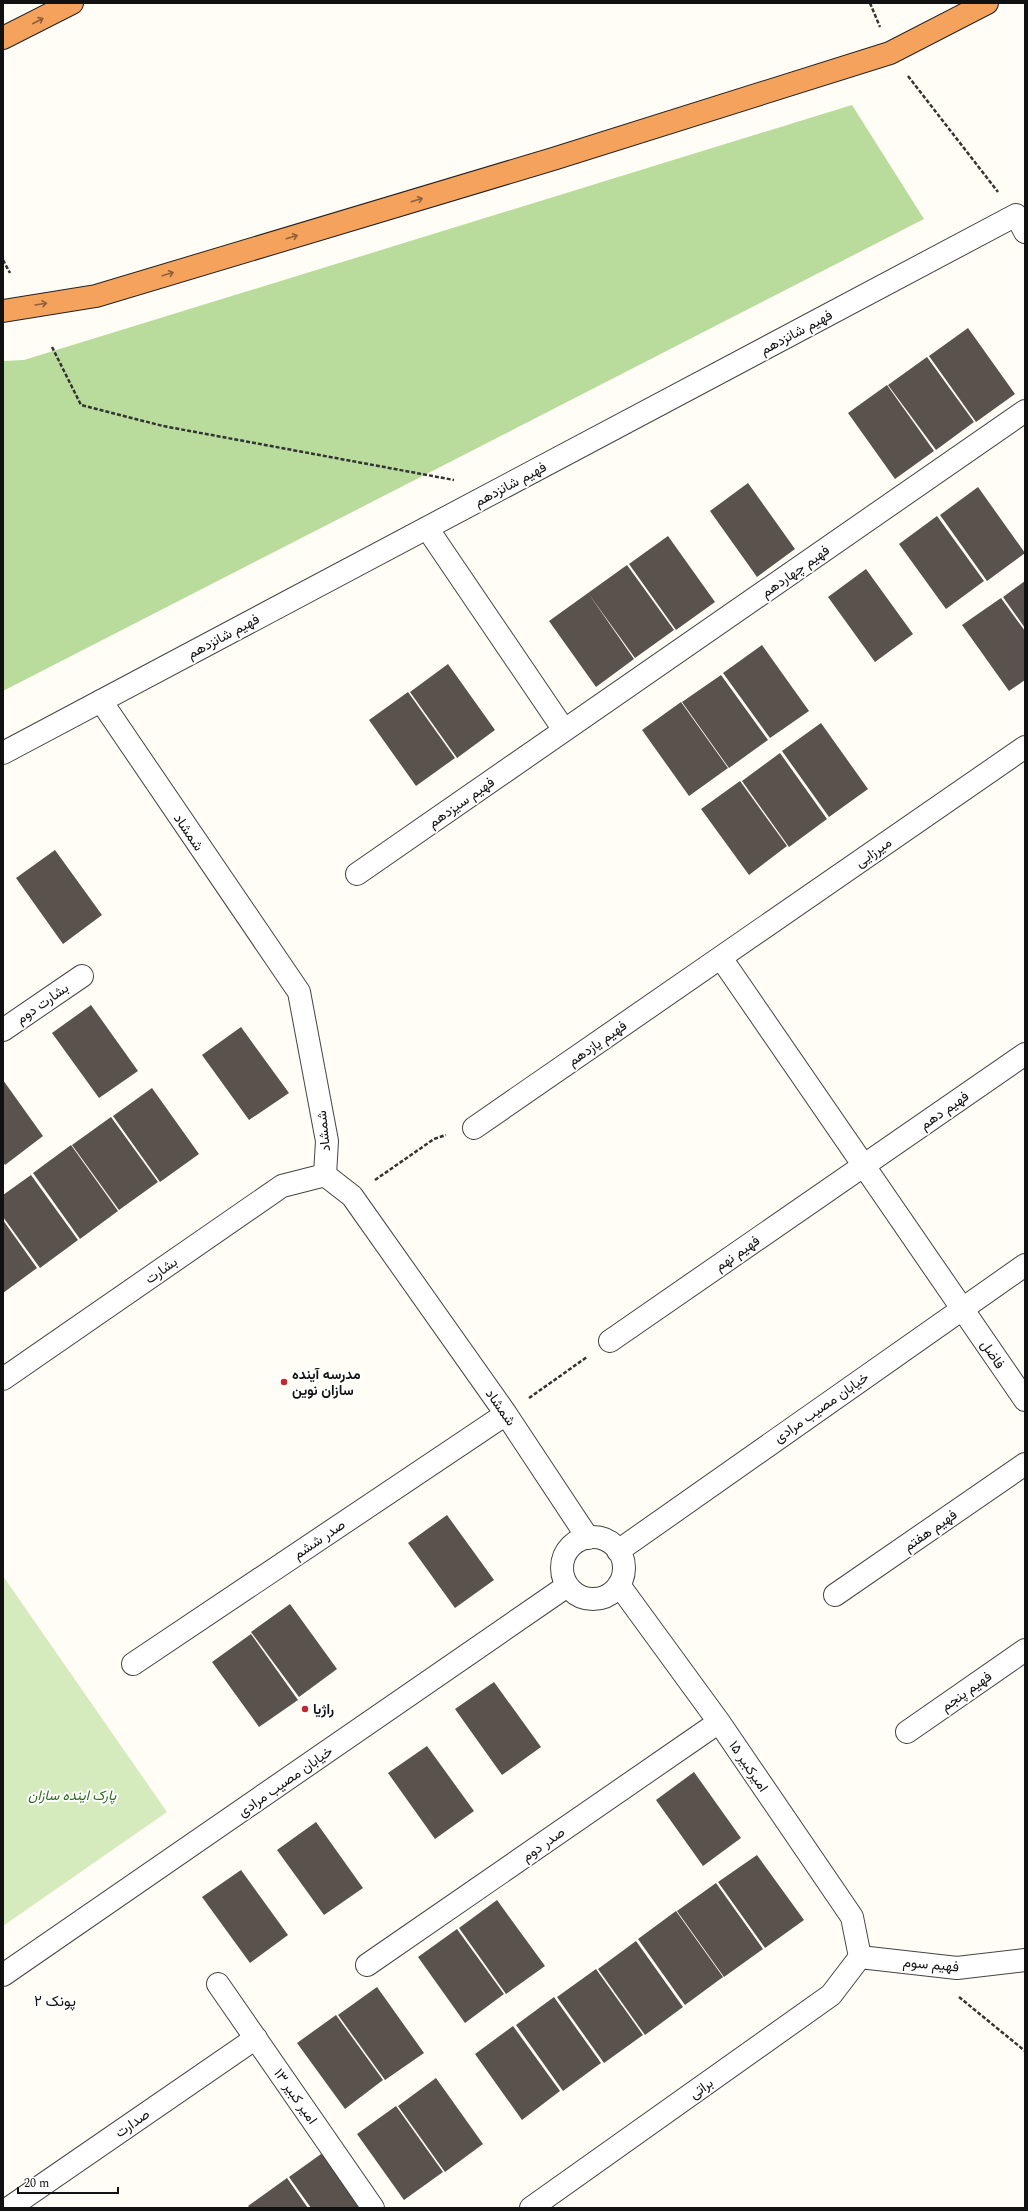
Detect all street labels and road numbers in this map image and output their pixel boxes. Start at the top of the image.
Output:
street label: فهیم شانزدهم [756,305,836,360]
street label: فهیم شانزدهم [470,457,550,512]
street label: فهیم چهاردهم [757,540,834,603]
street label: فهیم شانزدهم [183,609,263,664]
street label: فهیم سیزدهم [424,772,499,833]
street label: شمشاد [168,809,209,855]
street label: میرزایی [851,832,896,873]
street label: بشارت دوم [12,978,73,1029]
street label: فهیم یازدهم [563,1015,631,1071]
street label: فهیم دهم [915,1086,973,1135]
street label: شمشاد [311,1109,336,1153]
street label: فهیم نهم [711,1230,764,1277]
street label: بشارت [141,1252,182,1289]
street label: فاضل [975,1335,1010,1373]
street label: خیابان مصیب مرادی [770,1367,873,1448]
street label: شمشاد [480,1384,521,1430]
street label: فهیم هفتم [899,1504,961,1557]
street label: صدر ششم [289,1514,350,1565]
street label: فهیم پنجم [936,1666,996,1717]
street label: امیرکبیر ۱۵ [724,1736,774,1796]
street label: خیابان مصیب مرادی [234,1741,337,1822]
street label: صدر دوم [517,1822,569,1867]
street label: فهیم سوم [902,1952,960,1977]
street label: امیر کبیر ۱۳ [269,2064,323,2129]
street label: براتی [685,2073,718,2104]
street label: صدارت [111,2104,154,2143]

